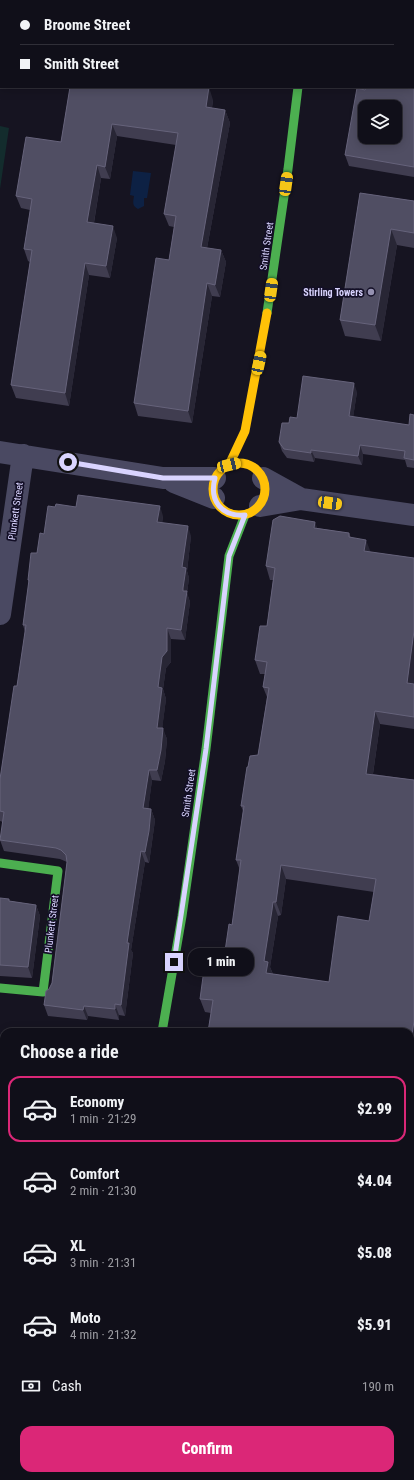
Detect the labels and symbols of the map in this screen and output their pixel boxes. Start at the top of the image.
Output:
car [278,171,294,197]
street label: Smith Street [258,221,275,271]
car [263,277,279,303]
place label: Stirling Towers [303,287,363,298]
marker: Stirling Towers [366,287,376,297]
car [251,350,267,376]
route start [59,453,77,471]
car [216,456,242,474]
street label: Plunkett Street [6,481,25,541]
car [317,495,343,511]
street label: Smith Street [180,768,197,818]
street label: Plunkett Street [42,894,61,954]
callout: 1 min [188,948,254,976]
route end [165,953,183,971]

